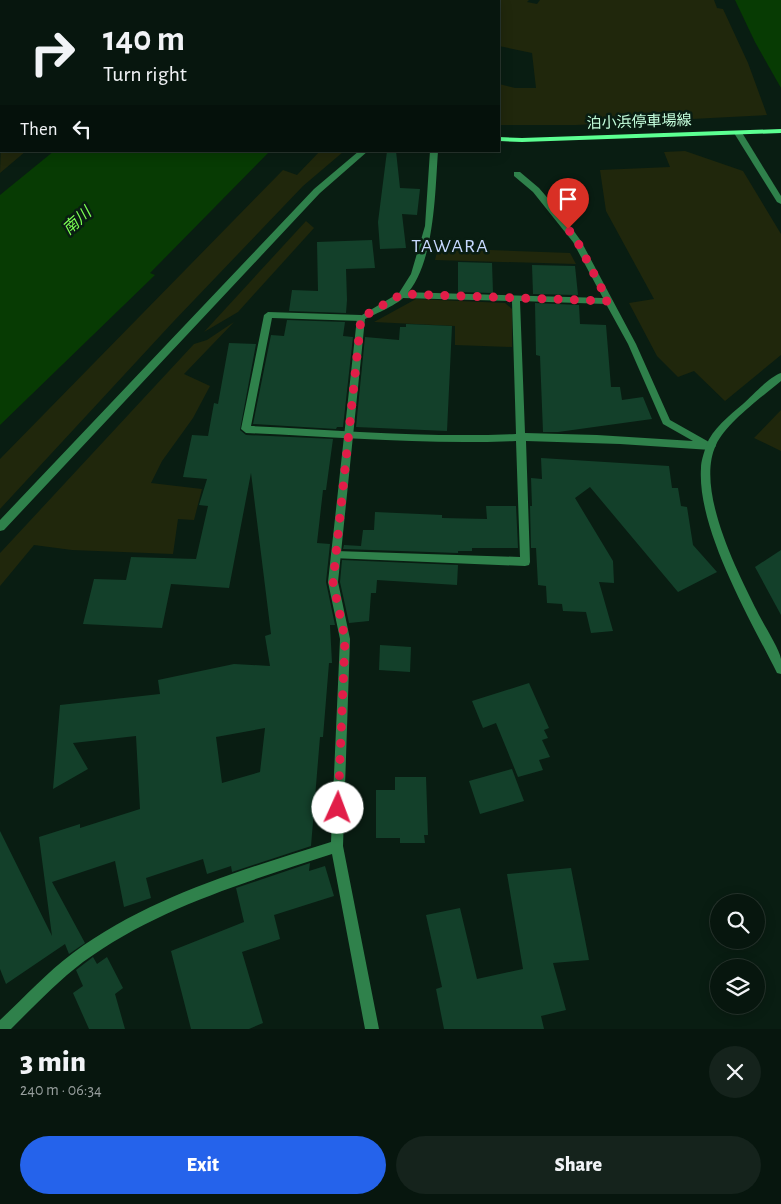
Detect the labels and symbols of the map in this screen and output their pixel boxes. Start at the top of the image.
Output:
street label: 泊小浜停車場線 [586,112,692,131]
pin [547,178,589,229]
water label: 南川 [59,202,96,238]
district label: TAWARA [411,236,489,256]
position arrow [311,781,363,833]

